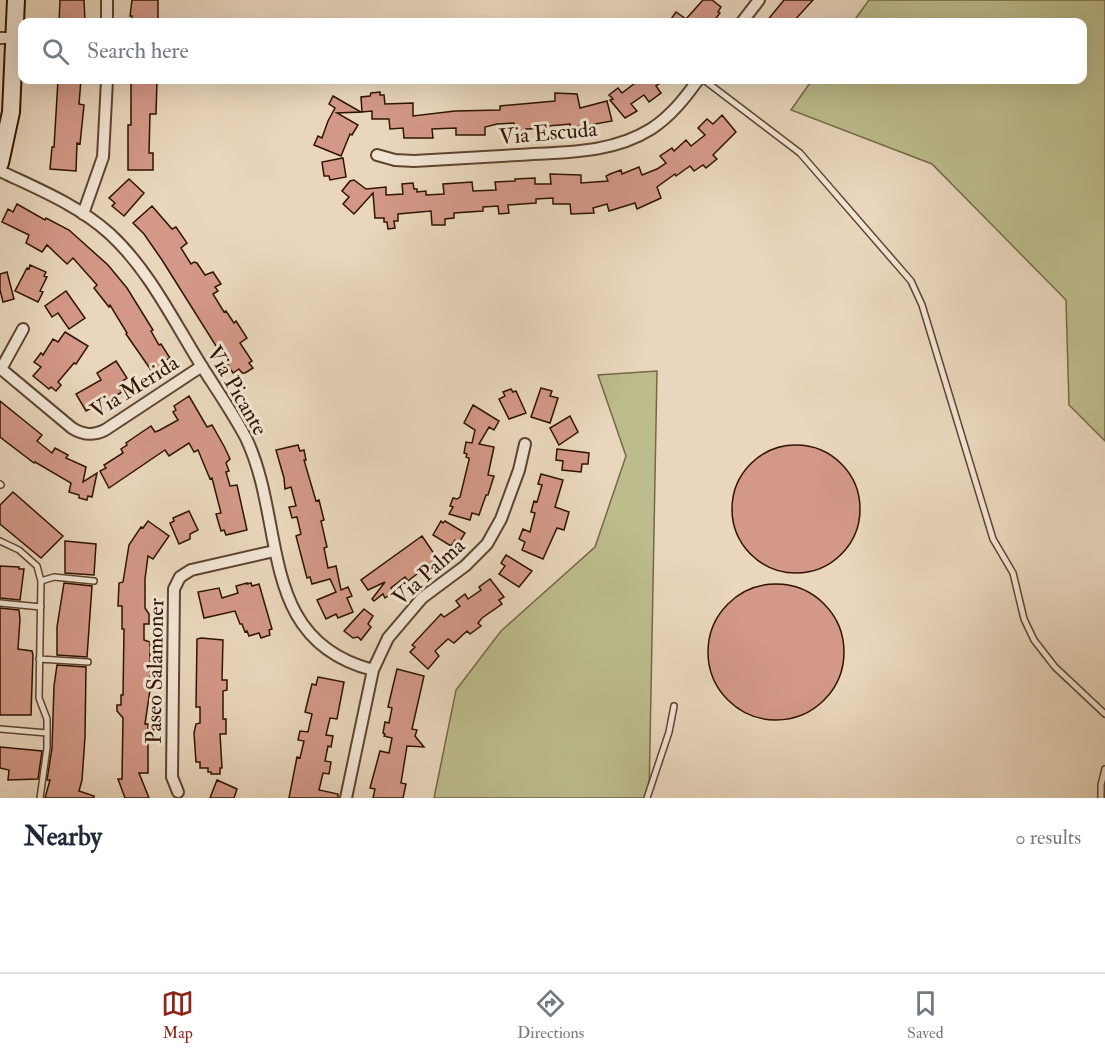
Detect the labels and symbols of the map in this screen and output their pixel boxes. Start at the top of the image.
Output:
street label: Via Escuda [498,115,599,151]
street label: Via Picante [200,341,274,440]
street label: Via Merida [85,348,185,425]
street label: Via Palma [387,531,471,612]
street label: Paseo Salamoner [140,597,170,744]

